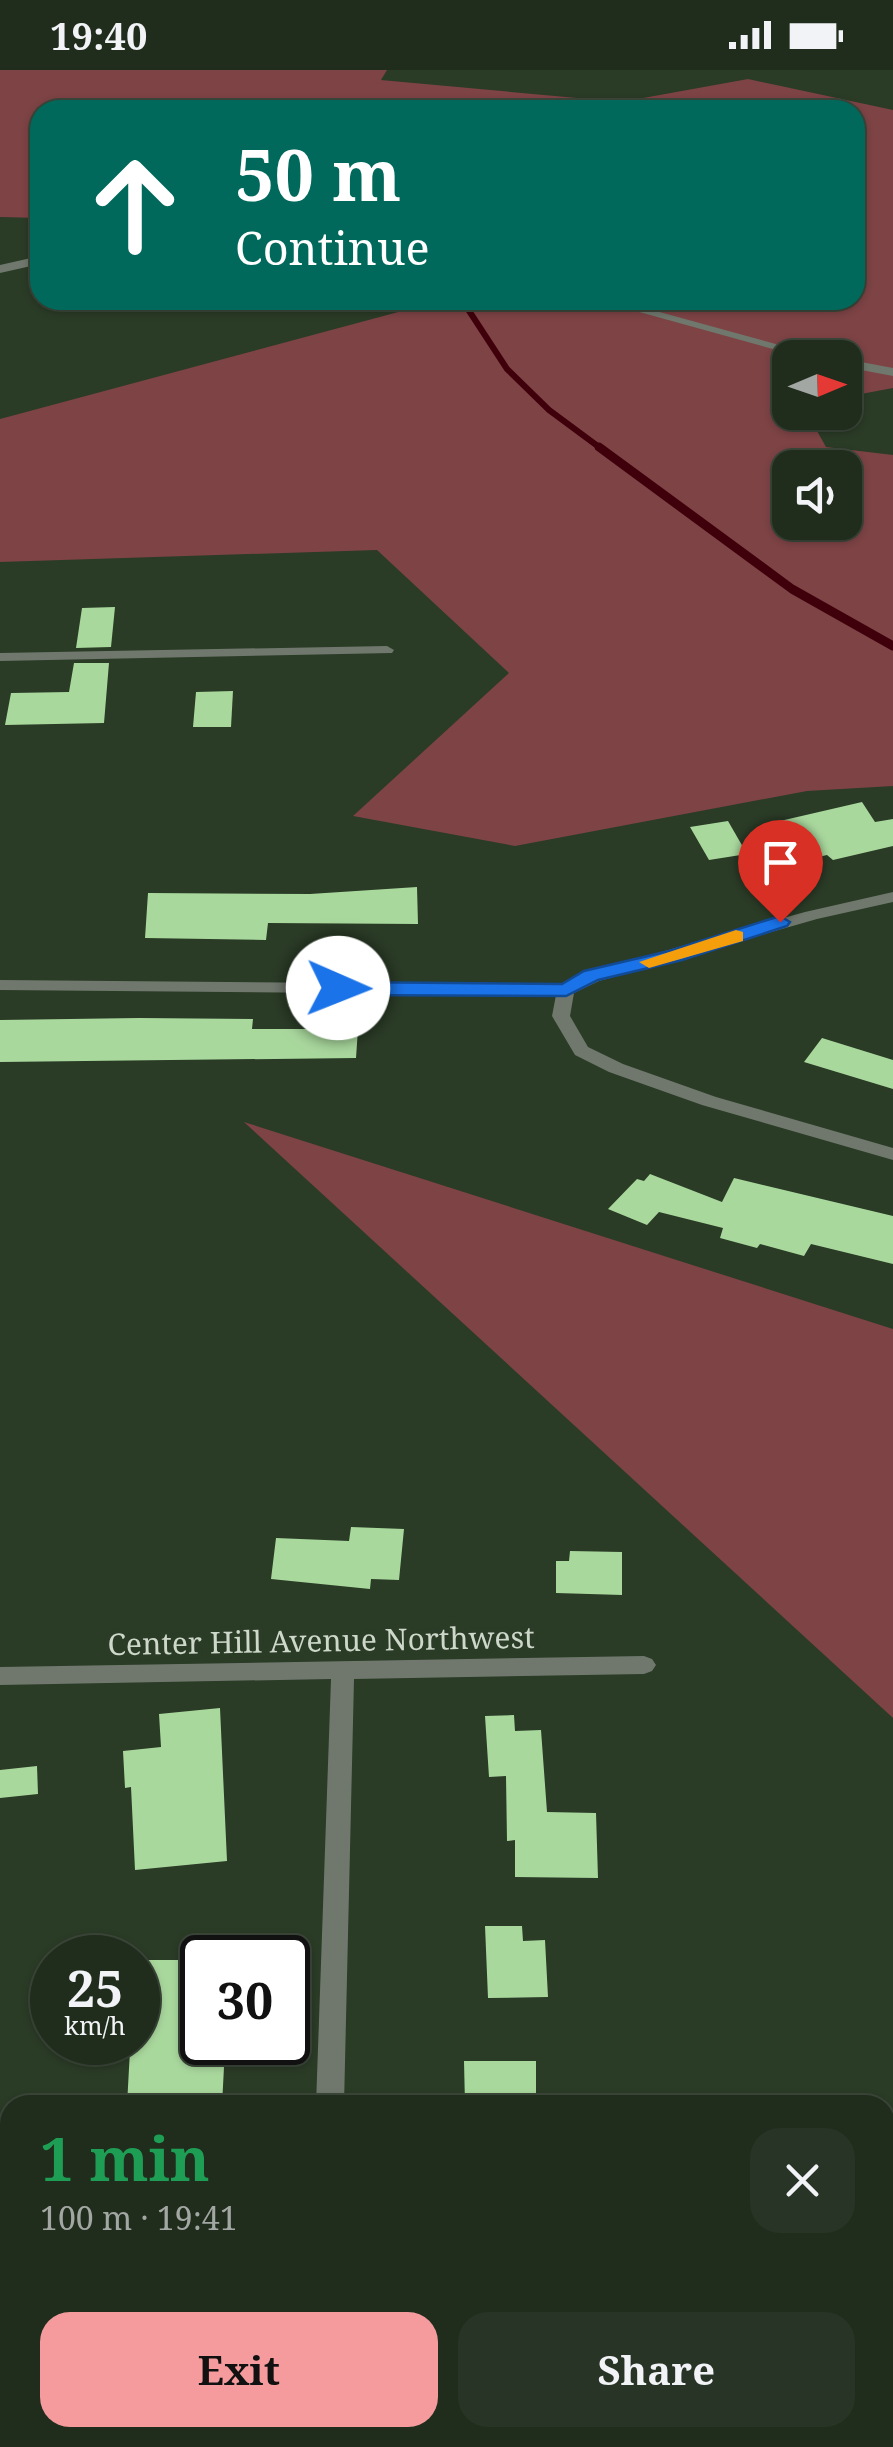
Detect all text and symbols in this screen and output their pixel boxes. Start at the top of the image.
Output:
text: 19:40 [50,9,147,61]
text: 50 m [235,126,401,222]
icon: ahead [70,140,200,270]
text: Continue [235,217,430,278]
north arrow [772,340,862,430]
map controls [772,340,862,540]
button: sound [772,450,862,540]
pin [738,820,823,923]
icon: arrive [753,835,808,890]
position arrow [286,936,390,1040]
street label: Center Hill Avenue Northwest [107,1616,535,1664]
speed limit sign: 30 [180,1935,310,2065]
text: 25 [67,1954,123,2022]
text: km/h [64,2008,126,2042]
text: 1 min [40,2117,210,2199]
button: close [750,2128,855,2233]
text: 100 m · 19:41 [40,2196,238,2239]
button: Exit [40,2312,438,2427]
button: Share [458,2312,855,2427]

